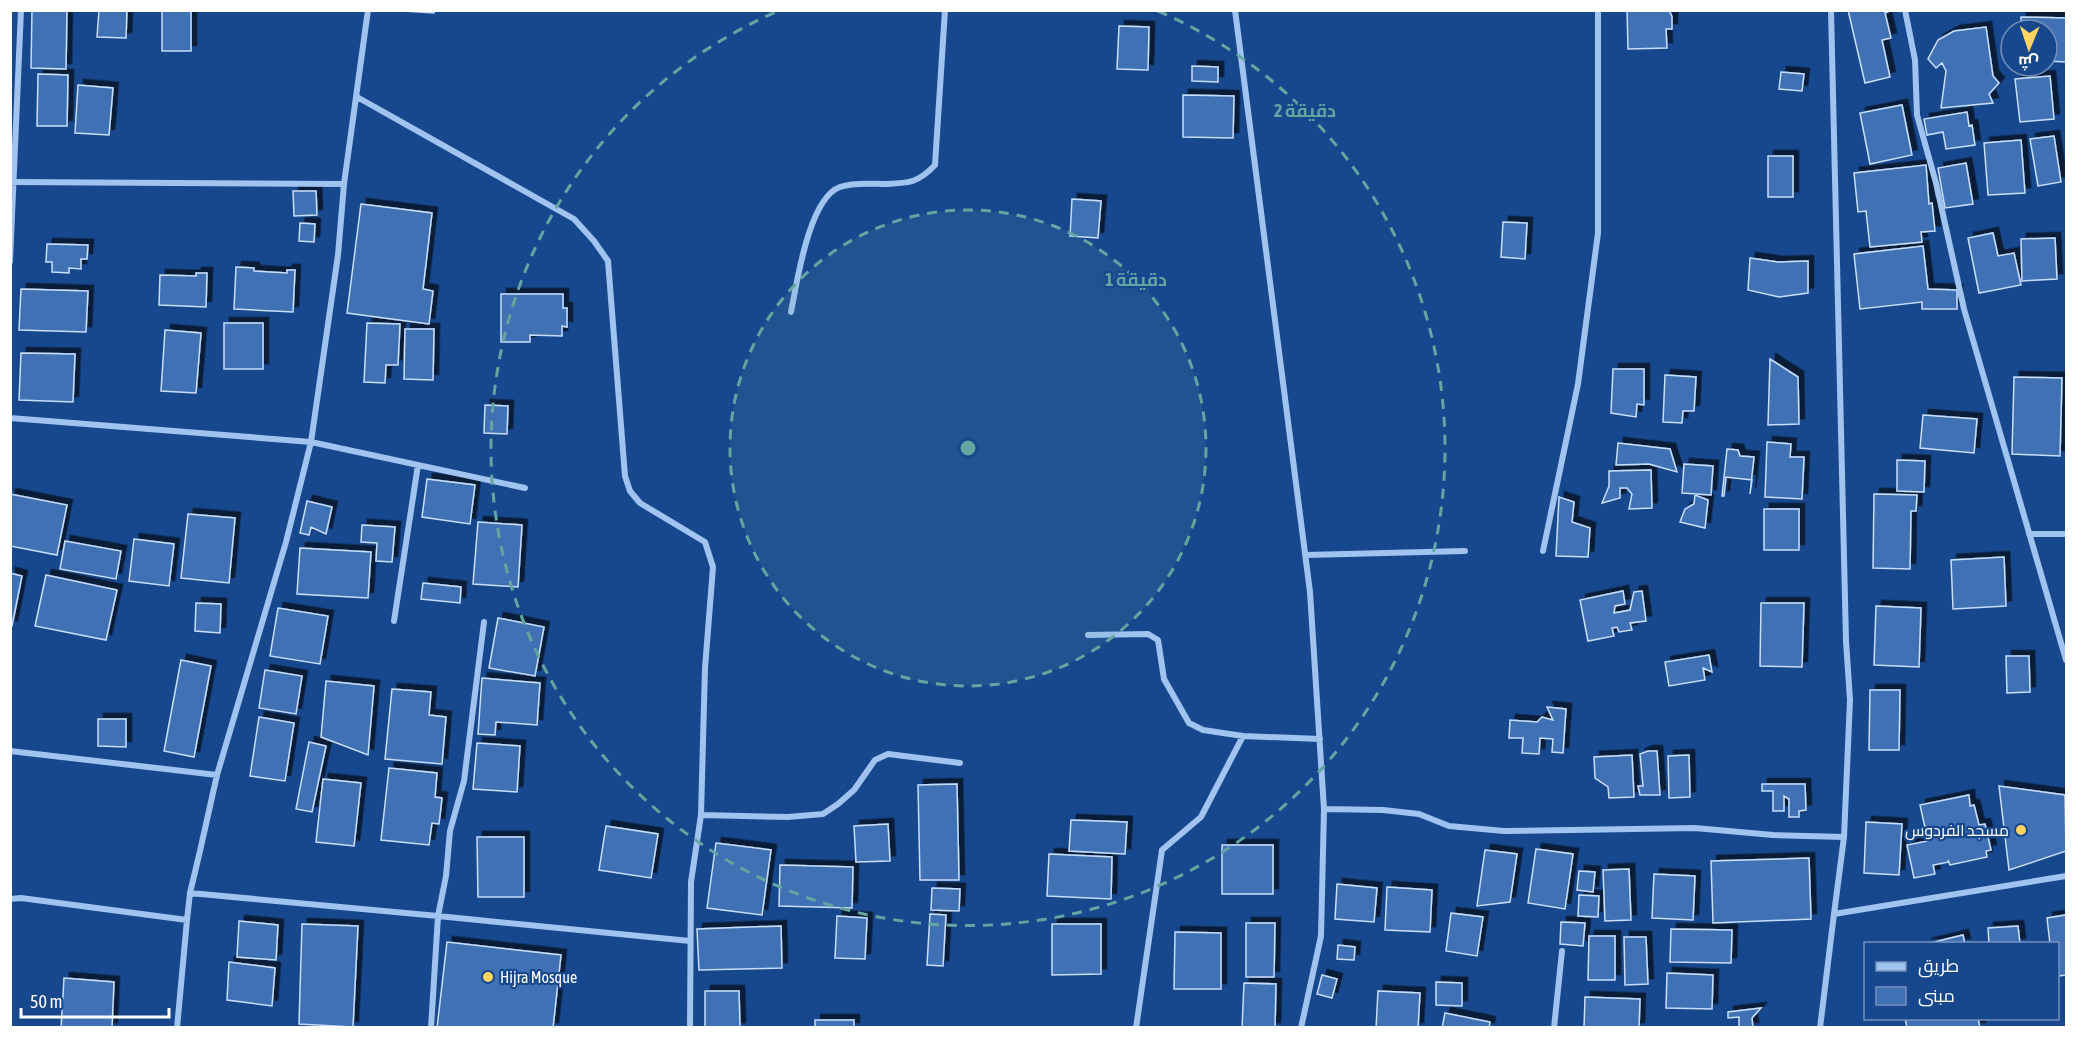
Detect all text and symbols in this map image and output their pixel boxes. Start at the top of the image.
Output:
north arrow [1999,18,2059,78]
text: ش [2018,53,2039,72]
text: 2 دقيقة [1274,100,1336,121]
text: 1 دقيقة [1105,269,1167,290]
centre of rings [958,438,978,458]
place label: مسجد الفردوس [1905,821,2009,841]
marker: مسجد الفردوس [2014,823,2028,837]
legend [1864,942,2059,1020]
text: طريق [1918,955,1959,978]
place label: Hijra Mosque [500,968,577,987]
marker: Hijra Mosque [481,970,495,984]
scale bar [21,981,170,1019]
text: مبنى [1918,985,1955,1007]
text: 50 m [30,991,62,1012]

